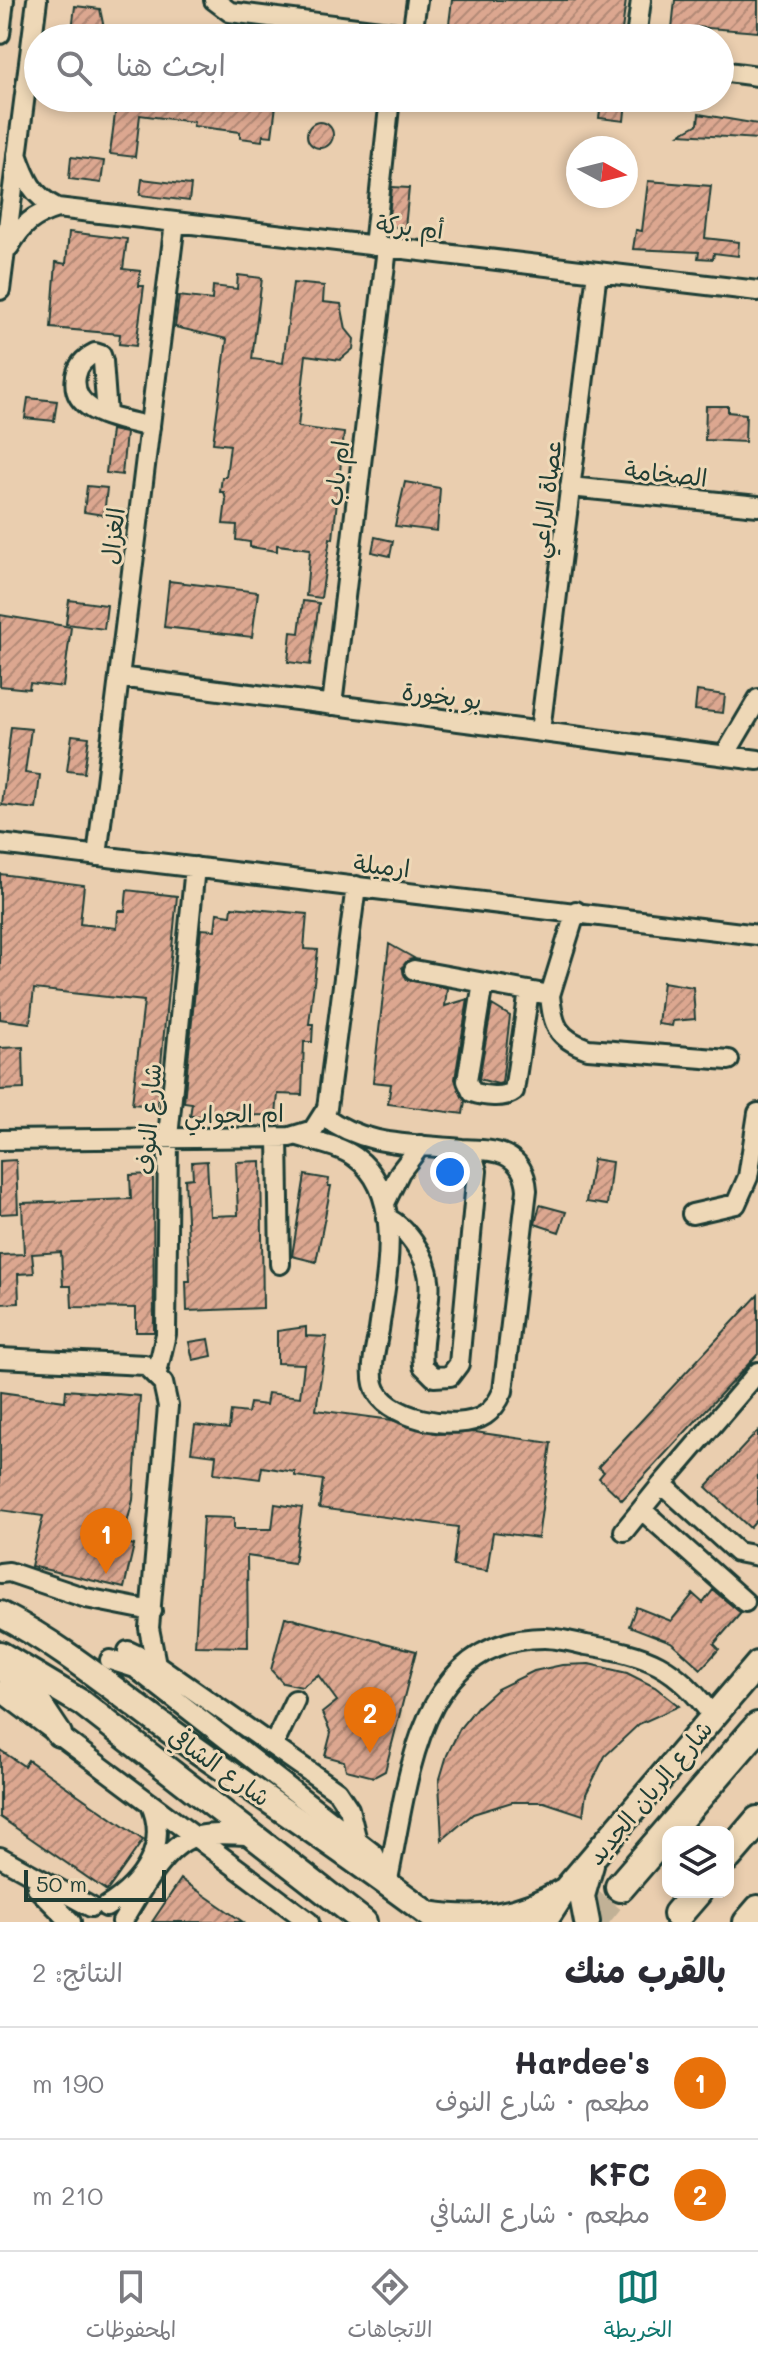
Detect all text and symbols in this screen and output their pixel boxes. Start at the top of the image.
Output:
search box [24,24,734,112]
text: ابحث هنا [116,44,226,84]
icon: search [52,46,96,90]
north arrow [566,136,638,208]
street label: أم بركة [374,207,445,249]
street label: عصاة الراعي [522,438,575,561]
street label: ام باب [317,439,359,508]
street label: الصخامة [623,453,709,493]
street label: الغزال [93,506,131,566]
street label: بو بخورة [400,675,484,716]
street label: ارميلة [352,847,412,883]
street label: شارع النوف [129,1062,170,1176]
street label: ام الجوابي [184,1097,284,1136]
your location [430,1152,470,1192]
pin: 1 [80,1508,132,1574]
pin: 2 [344,1687,396,1753]
street label: شارع الريان الجديد [579,1713,721,1873]
street label: شارع الشافي [161,1720,277,1815]
map controls [662,1826,734,1898]
button: layers [662,1826,734,1898]
scale bar [24,1866,166,1902]
text: 50 m [36,1869,87,1898]
text: بالقرب منك [565,1947,726,1992]
text: النتائج: 2 [32,1955,123,1989]
text: Hardee's [514,2042,650,2082]
text: 190 m [32,2066,104,2100]
text: 1 [694,2066,706,2100]
text: مطعم · شارع النوف [435,2084,650,2118]
text: KFC [589,2154,650,2194]
text: 210 m [32,2178,103,2212]
text: 2 [693,2178,707,2212]
text: مطعم · شارع الشافي [429,2196,650,2230]
tab: المحفوظات [86,2265,176,2349]
tab: الاتجاهات [348,2265,432,2349]
tab: الخريطة [604,2265,672,2349]

